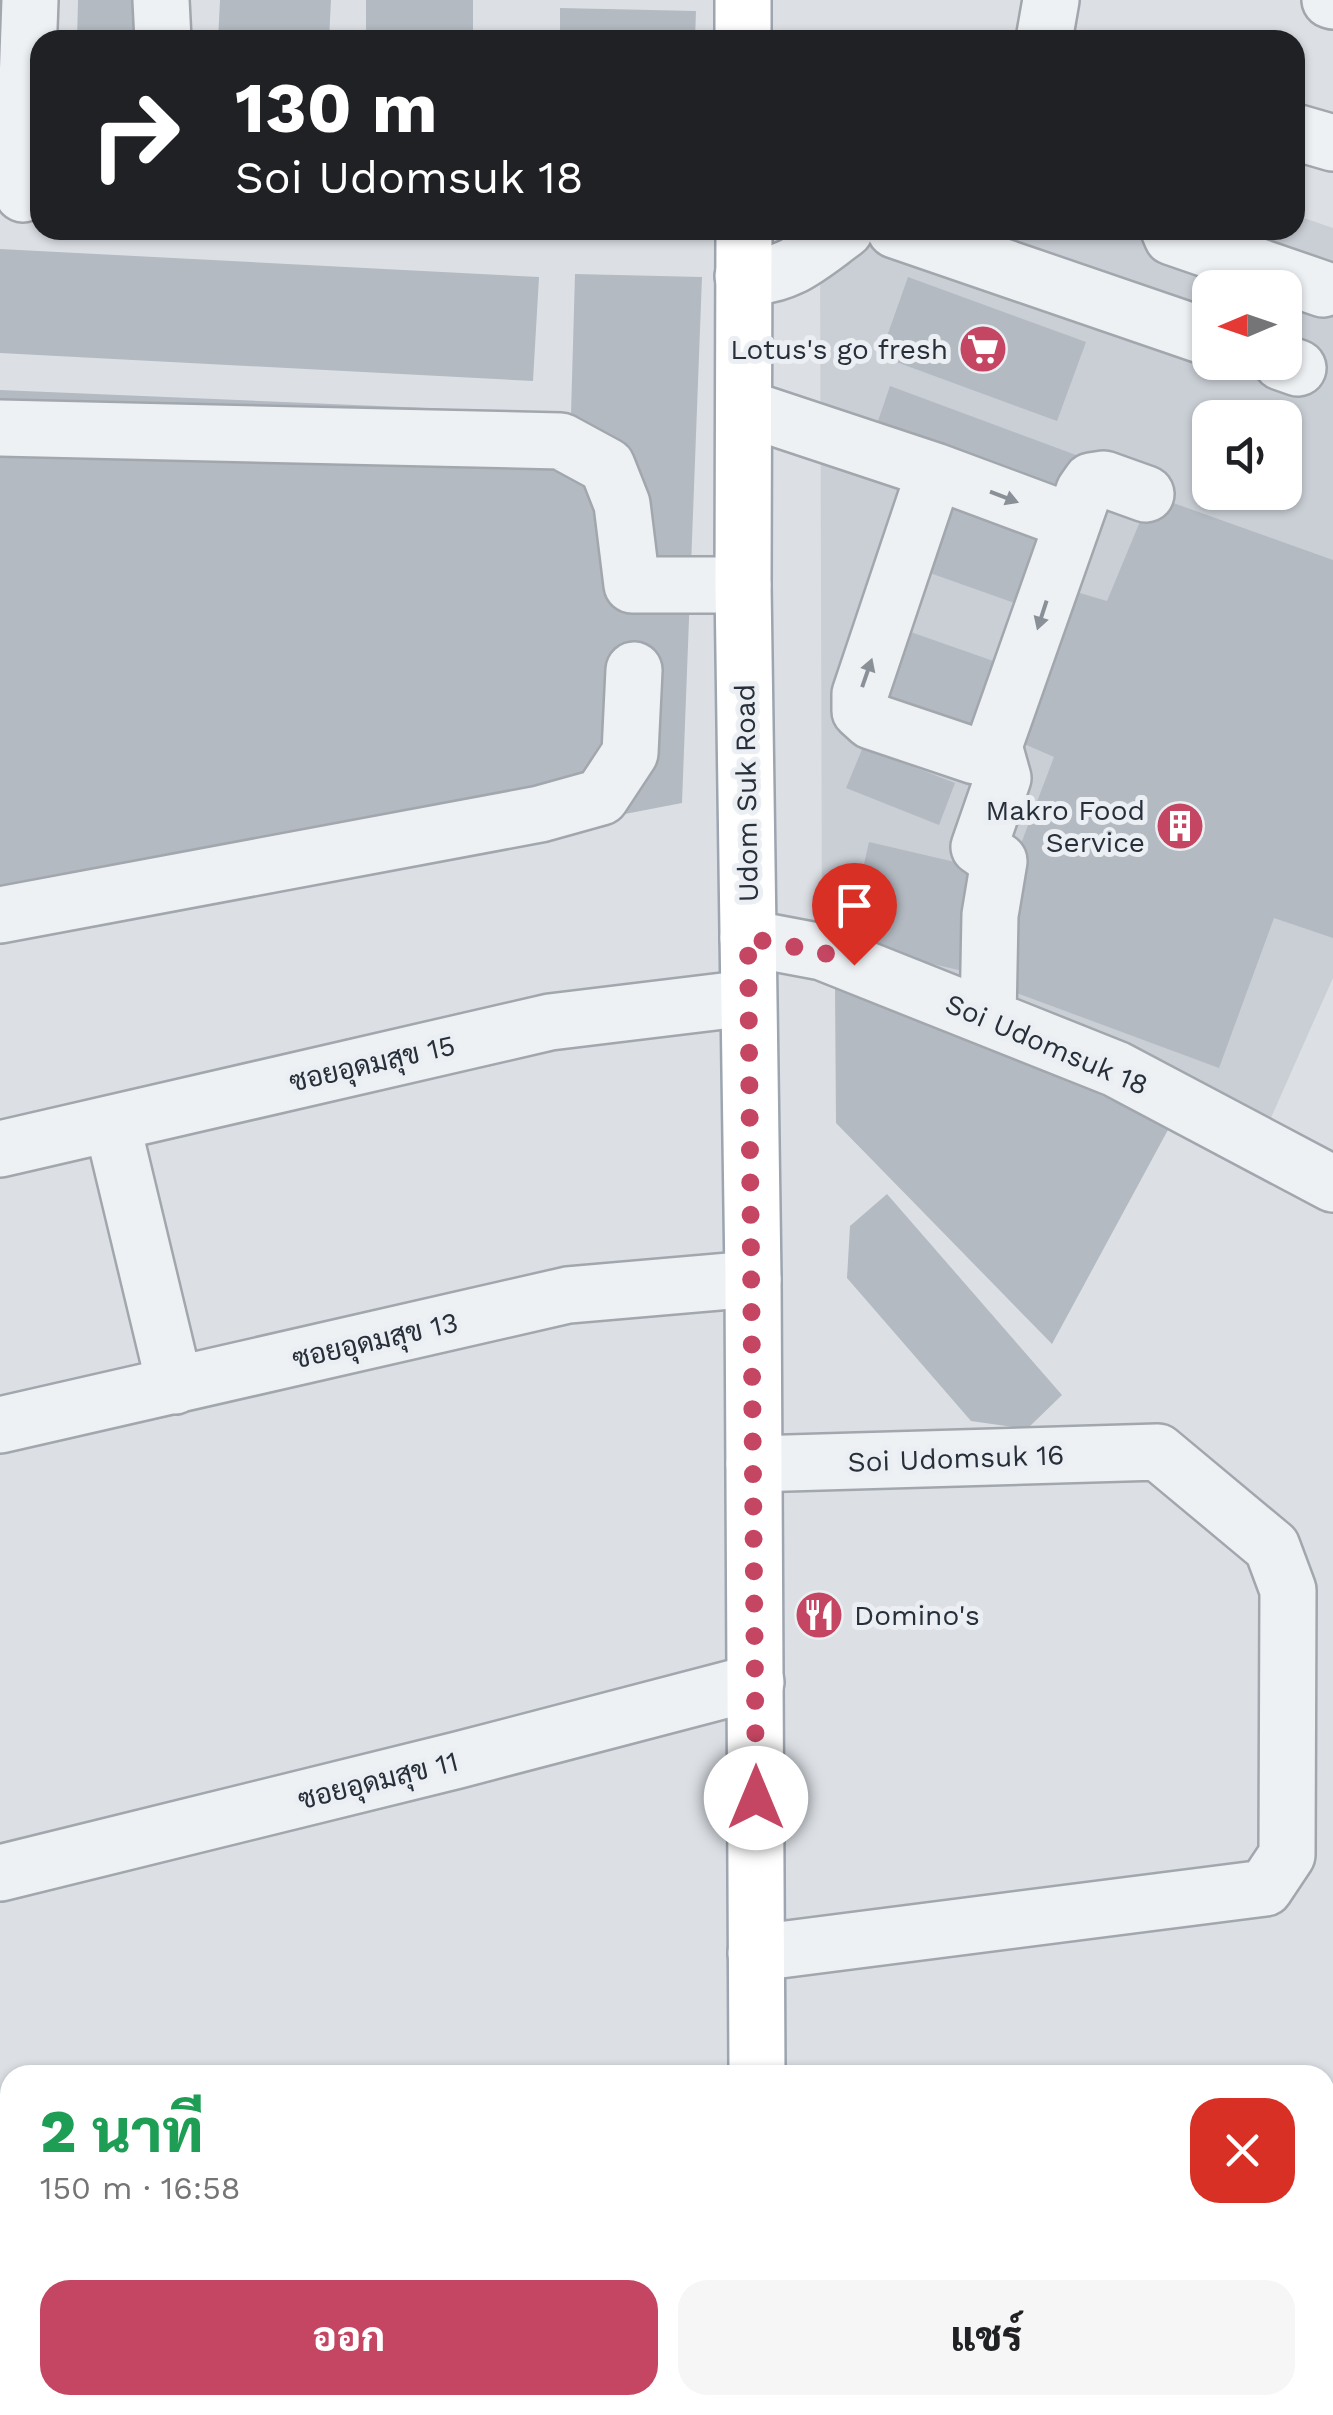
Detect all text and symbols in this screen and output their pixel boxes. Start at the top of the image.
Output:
text: 130 m [235,67,438,149]
icon: right [70,70,200,200]
text: Soi Udomsuk 18 [235,151,583,204]
north arrow [1192,270,1302,380]
map controls [1192,270,1302,510]
supermarket icon: Lotus's go fresh [957,323,1009,375]
place label: Lotus's go fresh [730,333,948,366]
button: sound [1192,400,1302,510]
one-way arrow [989,489,1019,505]
one-way arrow [1034,600,1049,631]
one-way arrow [861,658,876,688]
street label: Udom Suk Road [728,684,765,902]
place label: Makro Food Service [986,794,1145,859]
building icon: Makro Food Service [1154,800,1206,852]
pin [812,863,897,966]
icon: arrive [827,878,882,933]
street label: Soi Udomsuk 18 [941,987,1153,1102]
street label: ซอยอุดมสุข 15 [286,1028,459,1101]
street label: ซอยอุดมสุข 13 [289,1305,462,1378]
street label: Soi Udomsuk 16 [847,1438,1065,1479]
restaurant icon: Domino's [793,1589,845,1641]
place label: Domino's [854,1599,980,1632]
street label: ซอยอุดมสุข 11 [295,1745,462,1819]
position arrow [704,1746,808,1850]
text: 2 นาที [40,2096,204,2167]
button: close [1190,2098,1295,2203]
text: 150 m · 16:58 [40,2169,241,2207]
button: ออก [40,2280,658,2395]
button: แชร์ [678,2280,1295,2395]

